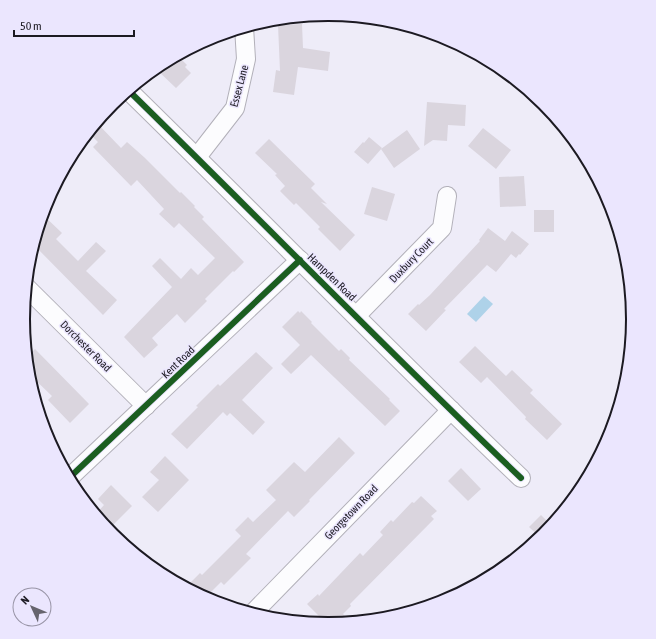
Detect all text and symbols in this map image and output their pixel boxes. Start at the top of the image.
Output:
scale bar [14,12,134,38]
text: 50 m [20,19,42,33]
street label: Essex Lane [228,64,250,108]
street label: Duxbury Court [387,235,435,285]
street label: Hampden Road [305,251,359,303]
street label: Dorchester Road [58,318,114,374]
street label: Kent Road [159,343,197,381]
street label: Georgetown Road [322,482,380,542]
north arrow [12,587,52,627]
text: N [18,594,31,607]

